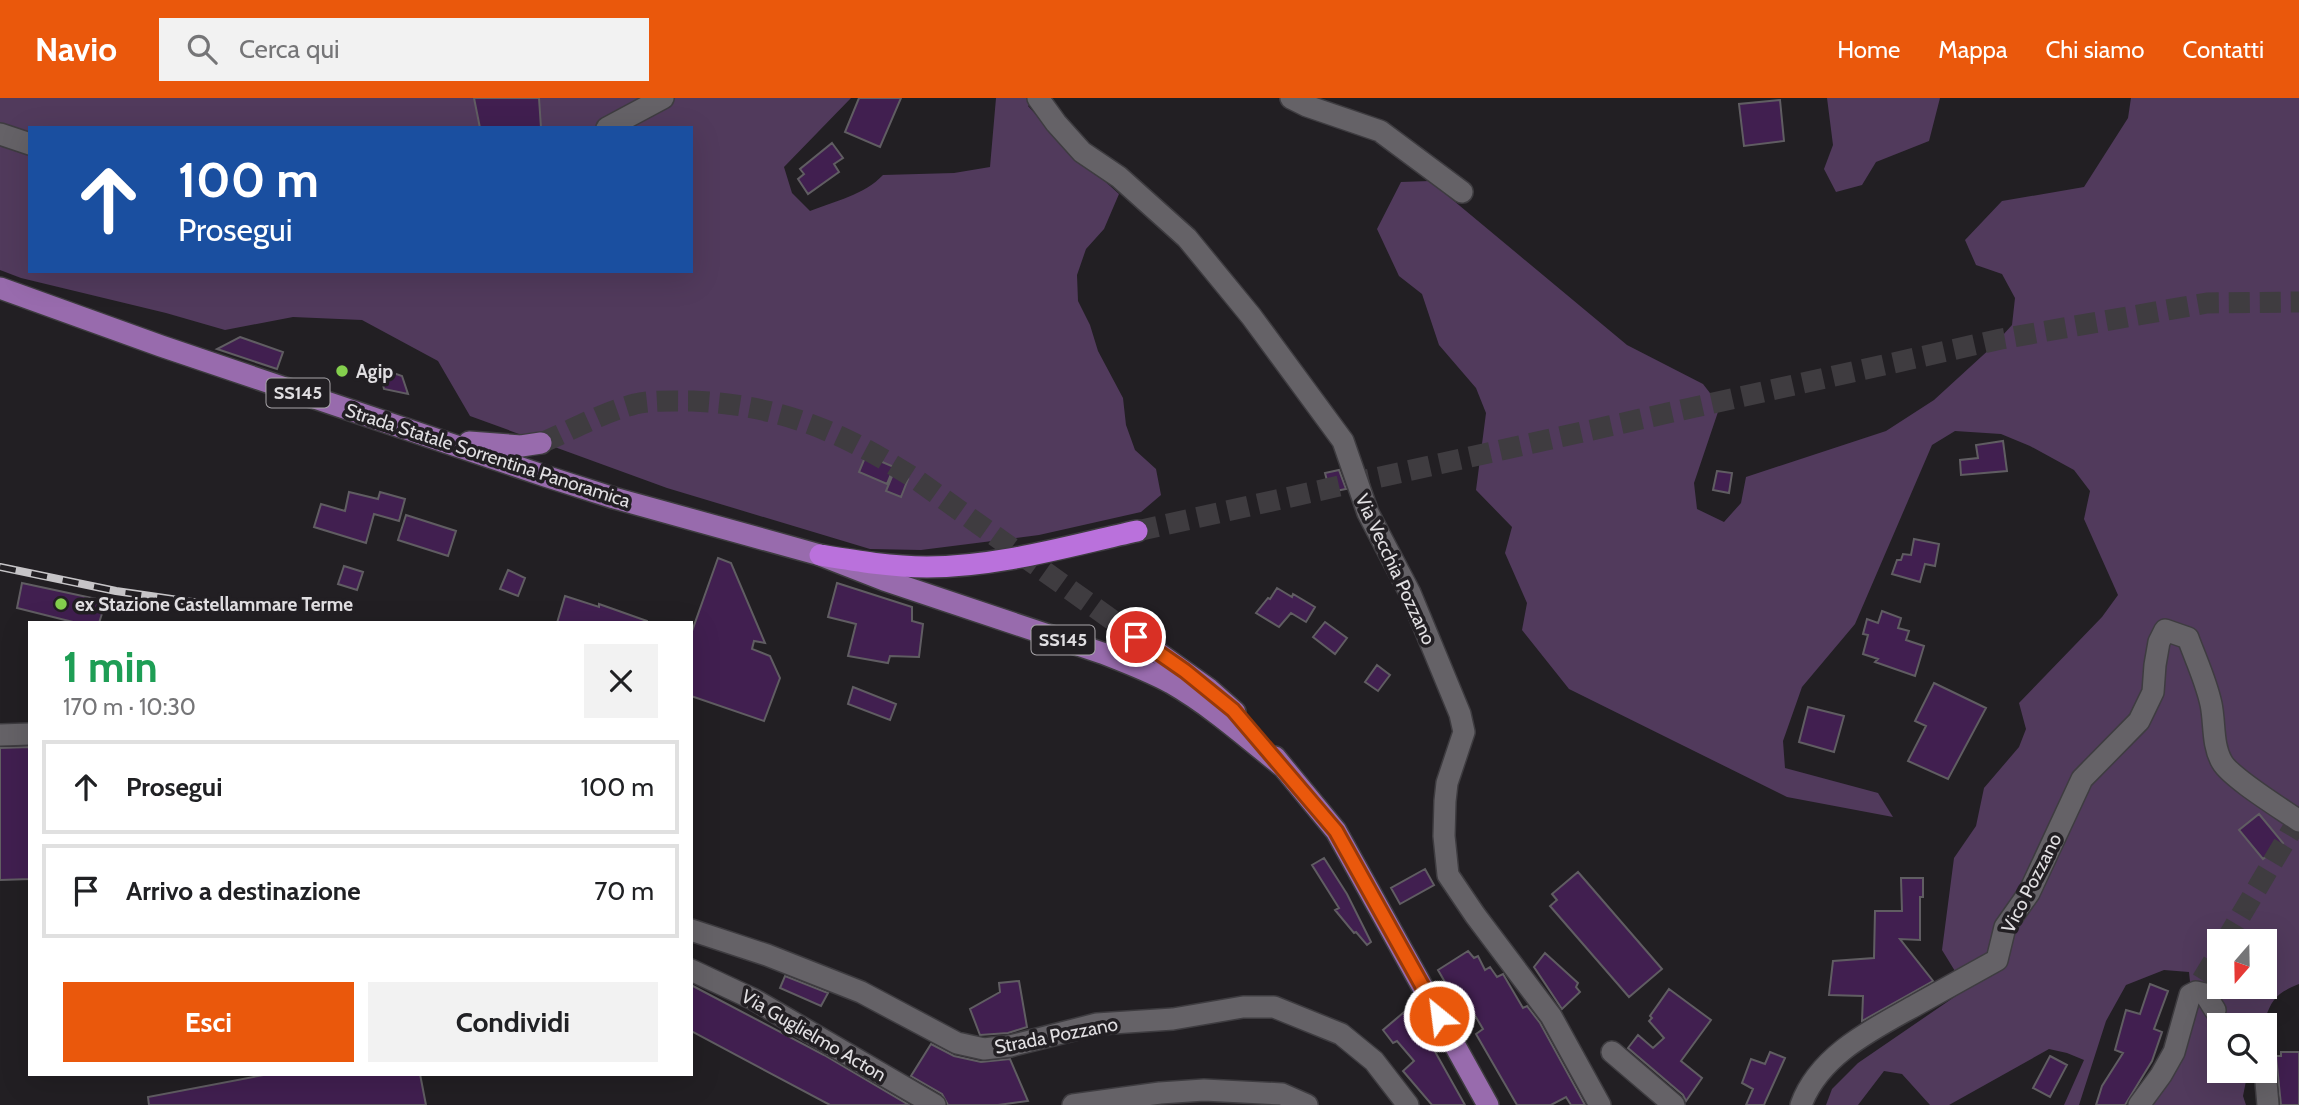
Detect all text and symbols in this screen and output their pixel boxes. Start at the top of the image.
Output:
search box [159,18,649,81]
text: Navio [35,29,117,69]
icon: search [183,30,221,68]
text: Cerca qui [239,33,340,65]
text: Home [1837,35,1900,64]
text: Mappa [1938,35,2007,64]
text: Chi siamo [2045,35,2144,64]
text: Contatti [2182,35,2264,64]
text: 100 m [178,150,319,209]
icon: ahead [63,154,154,245]
text: Prosegui [178,210,292,249]
place label: Agip [356,360,393,383]
marker: Agip [334,363,350,379]
road number: SS145 [266,379,330,408]
street label: Strada Statale Sorrentina Panoramica [342,398,633,513]
street label: Via Vecchia Pozzano [1351,490,1441,648]
place label: ex Stazione Castellammare Terme [75,593,353,616]
marker: ex Stazione Castellammare Terme [53,596,69,612]
pin [1106,607,1166,667]
icon: arrive [1117,618,1155,656]
road number: SS145 [1032,626,1094,654]
text: 1 min [63,641,158,693]
button: close [584,644,658,718]
text: 170 m · 10:30 [63,693,196,721]
icon: ahead [67,768,105,806]
text: Prosegui [126,771,222,803]
text: 100 m [581,771,654,803]
street label: Vico Pozzano [1997,830,2066,937]
icon: arrive [67,872,105,910]
text: Arrivo a destinazione [126,875,361,907]
text: 70 m [594,875,654,907]
north arrow [2207,929,2277,999]
map controls [2207,929,2277,1083]
position arrow [1402,979,1476,1053]
button: Esci [63,982,354,1062]
button: Condividi [368,982,658,1062]
street label: Via Guglielmo Acton [737,985,890,1086]
street label: Strada Pozzano [992,1012,1120,1059]
button: search [2207,1013,2277,1083]

